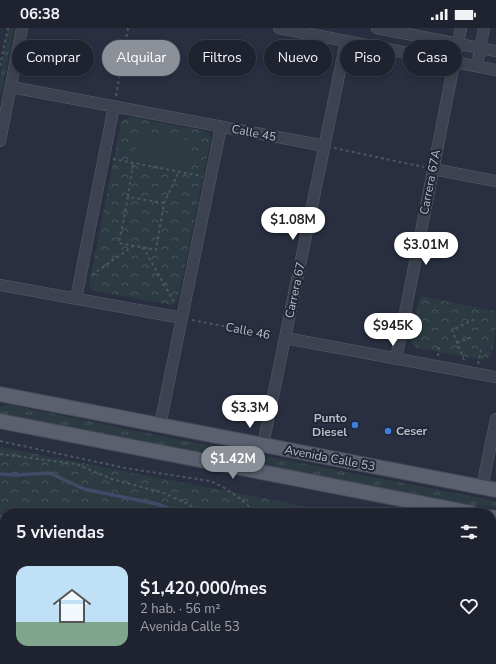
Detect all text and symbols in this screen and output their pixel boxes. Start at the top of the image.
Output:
text: 06:38 [20,4,60,24]
chip: Comprar [12,40,94,76]
chip: Alquilar [102,40,180,76]
chip: Filtros [188,40,256,76]
chip: Nuevo [264,40,332,76]
chip: Piso [340,40,395,76]
chip: Casa [403,40,462,76]
street label: Calle 45 [230,121,278,145]
street label: Carrera 67A [416,148,444,216]
pin: $1.08M [260,207,326,241]
text: $1.08M [270,211,316,229]
pin: $3.01M [393,232,459,266]
text: $3.01M [403,236,449,254]
street label: Carrera 67 [281,260,309,320]
pin: $945K [365,313,421,347]
text: $945K [373,317,413,335]
street label: Calle 46 [224,319,272,343]
pin: $3.3M [222,395,278,429]
text: $3.3M [231,399,269,417]
place label: Punto Diesel [312,410,347,440]
marker: Punto Diesel [350,420,360,430]
place label: Ceser [396,423,428,439]
marker: Ceser [383,426,393,436]
street label: Avenida Calle 53 [283,441,377,475]
pin: $1.42M [200,446,266,480]
text: $1.42M [210,450,256,468]
text: 5 viviendas [16,521,104,544]
icon: filters [458,521,480,543]
text: $1,420,000/mes [140,577,267,600]
icon: home [48,582,96,630]
icon: heart [458,595,480,617]
text: 2 hab. · 56 m² [140,600,220,618]
text: Avenida Calle 53 [140,618,240,636]

